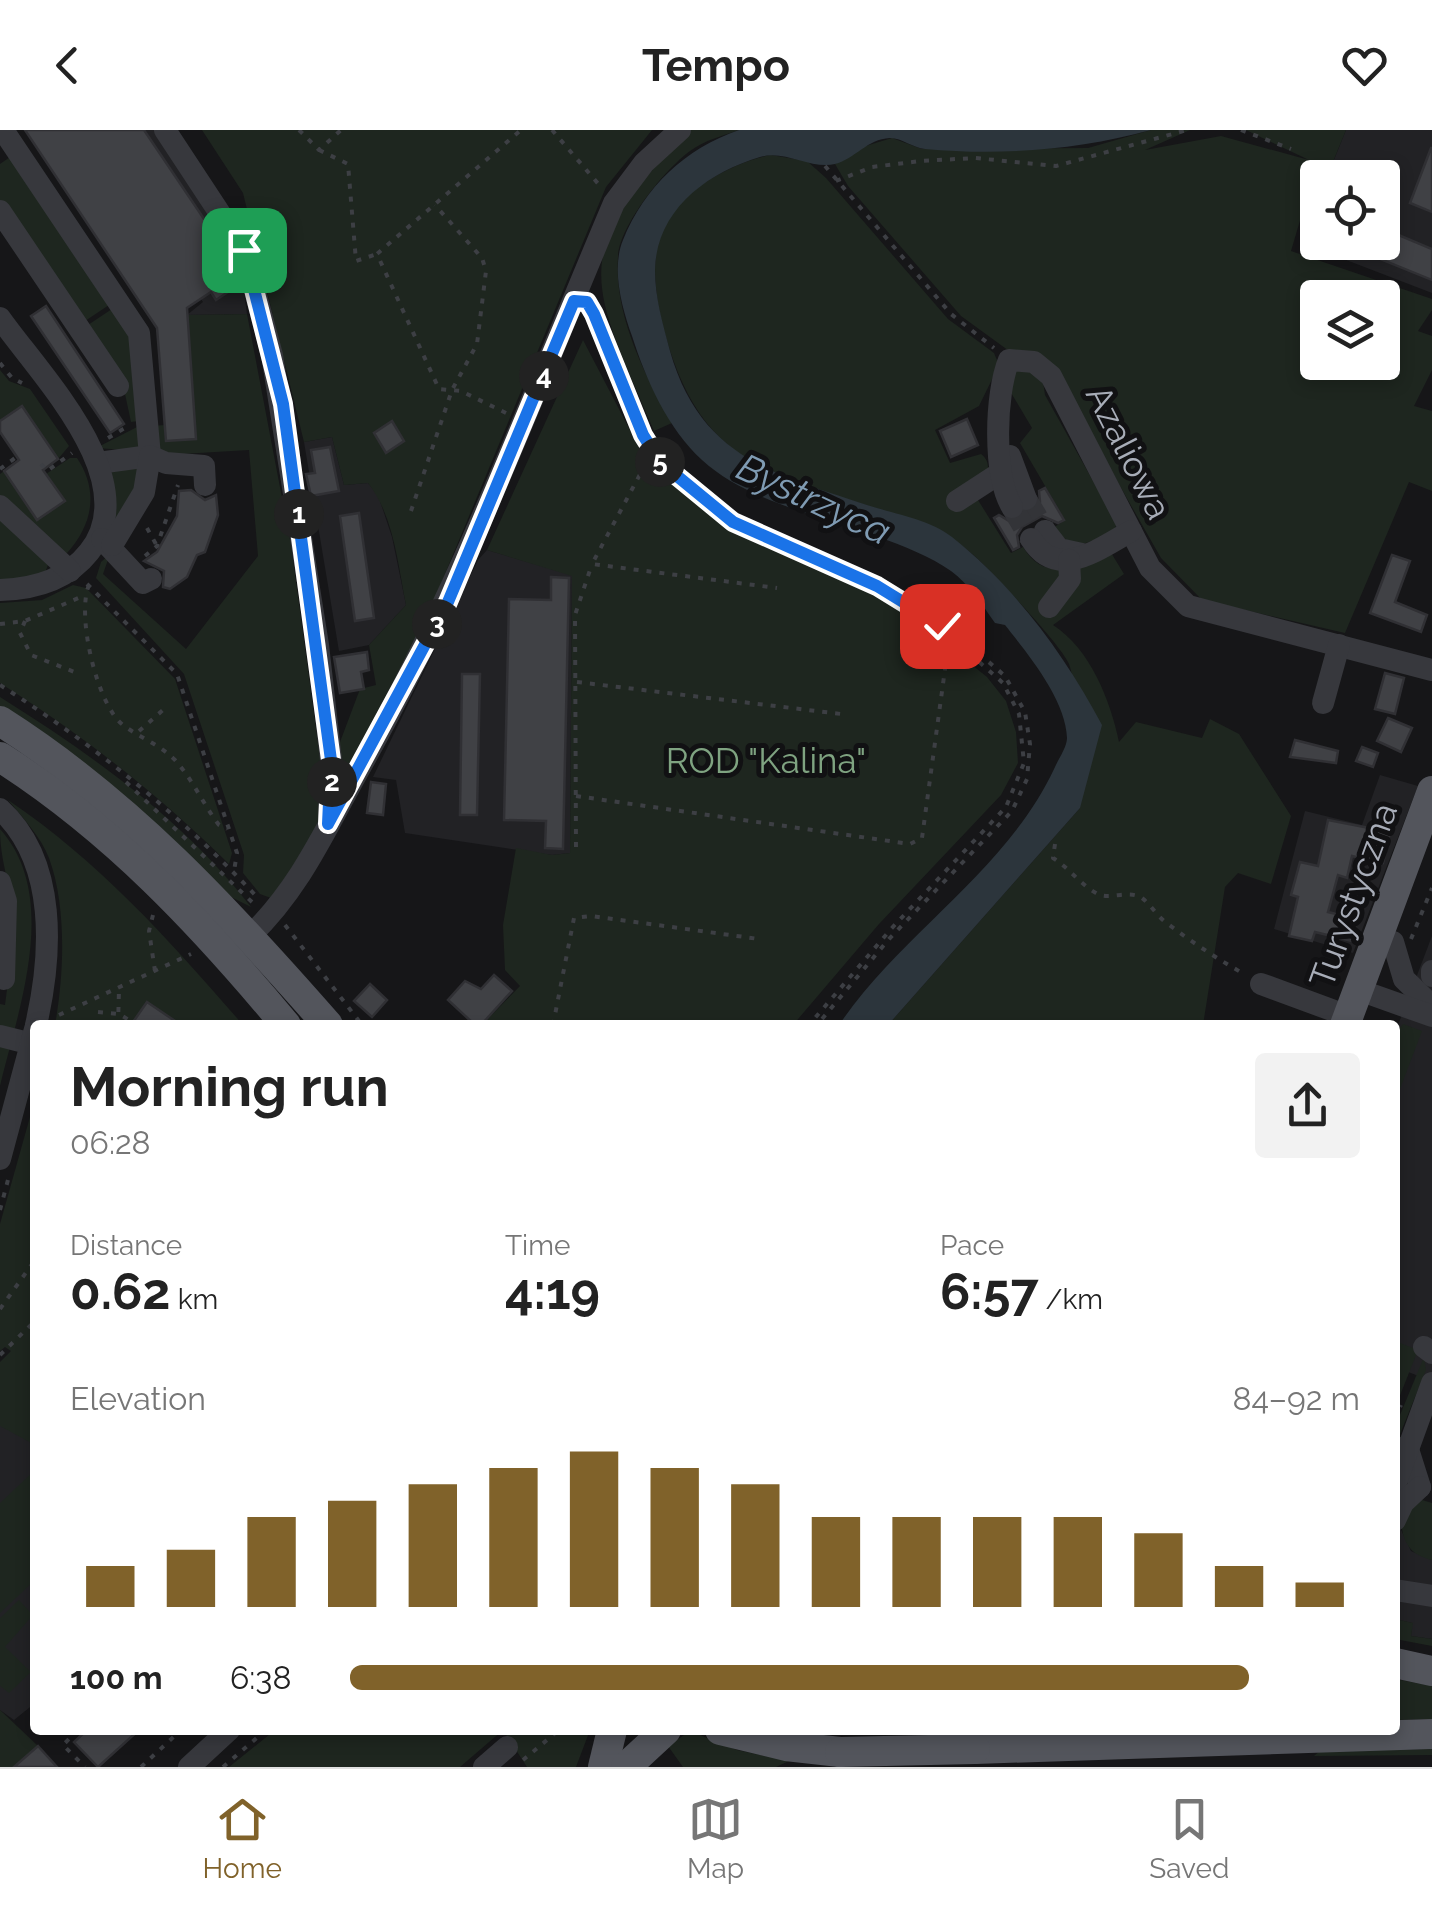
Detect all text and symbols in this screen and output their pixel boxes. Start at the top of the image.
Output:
icon: back [40,38,95,93]
icon: heart [1337,38,1392,93]
text: Tempo [642,39,790,92]
map controls [1300,160,1400,380]
button: locate [1300,160,1400,260]
pin [202,208,287,293]
icon: arrive [217,223,272,278]
button: layers [1300,280,1400,380]
pin: 4 [519,351,569,401]
text: 4 [536,359,552,392]
street label: Azaliowa [1078,378,1180,526]
pin: 5 [635,437,685,487]
water label: Bystrzyca [730,444,898,554]
text: 5 [652,445,668,478]
pin: 1 [274,489,324,539]
text: 1 [292,497,306,530]
pin [900,584,985,669]
pin: 3 [412,599,462,649]
icon: check [915,599,970,654]
text: 3 [429,607,445,640]
park label: ROD "Kalina" [666,740,866,781]
pin: 2 [307,757,357,807]
text: 2 [324,765,340,798]
street label: Turystyczna [1301,797,1405,993]
button: share [1255,1053,1360,1158]
text: Morning run [70,1054,389,1119]
text: 06:28 [70,1124,151,1161]
text: Distance [70,1229,182,1262]
text: Time [505,1229,570,1262]
text: Pace [940,1229,1004,1262]
text: 0.62 [70,1262,171,1321]
text: 4:19 [505,1262,600,1321]
text: 6:57 [940,1262,1038,1321]
text: km [171,1283,218,1316]
text: /km [1038,1283,1103,1316]
text: Elevation [70,1380,206,1417]
text: 84–92 m [1232,1380,1360,1417]
text: 100 m [70,1659,163,1696]
text: 6:38 [230,1659,291,1696]
tab: Home [203,1792,282,1885]
tab: Map [687,1792,744,1885]
tab: Saved [1149,1792,1229,1885]

